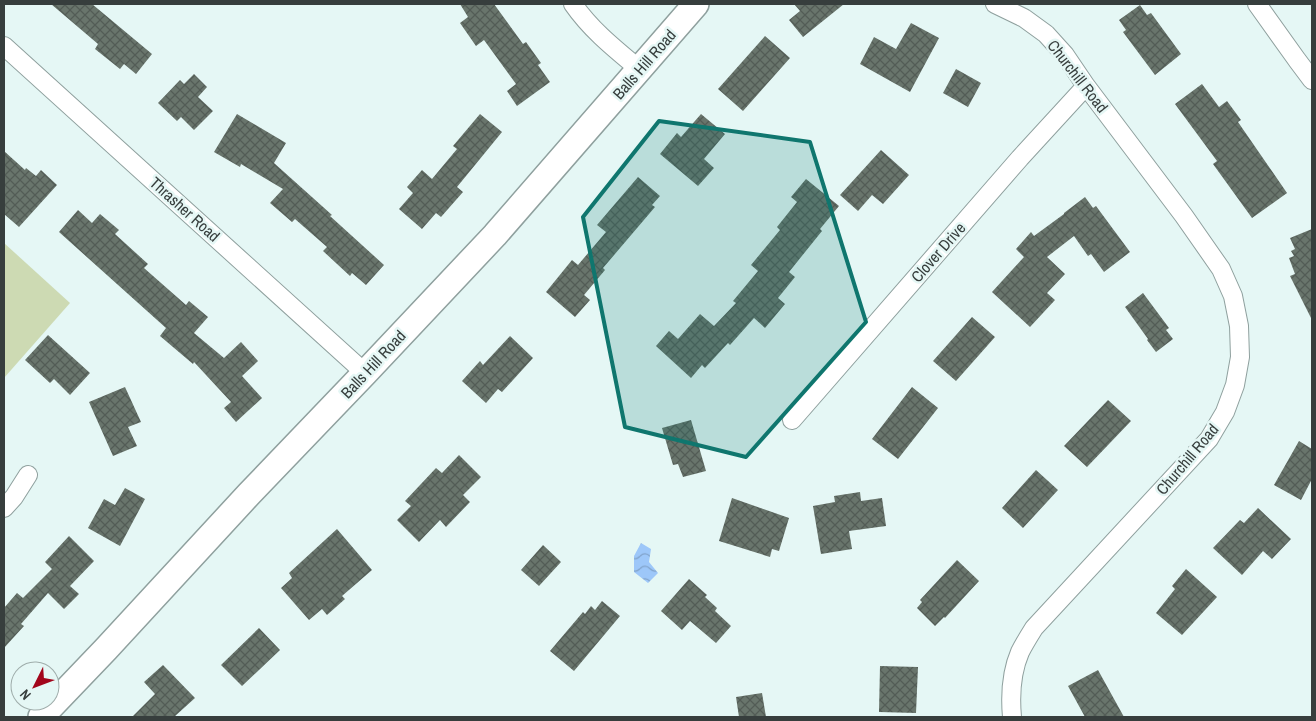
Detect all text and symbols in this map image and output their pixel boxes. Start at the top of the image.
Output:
street label: Balls Hill Road [607,24,681,104]
street label: Churchill Road [1043,35,1113,117]
street label: Thrasher Road [145,172,225,246]
street label: Clover Drive [906,217,970,287]
street label: Balls Hill Road [336,325,410,403]
street label: Churchill Road [1151,419,1223,499]
north arrow [10,661,60,711]
text: N [16,686,35,704]

